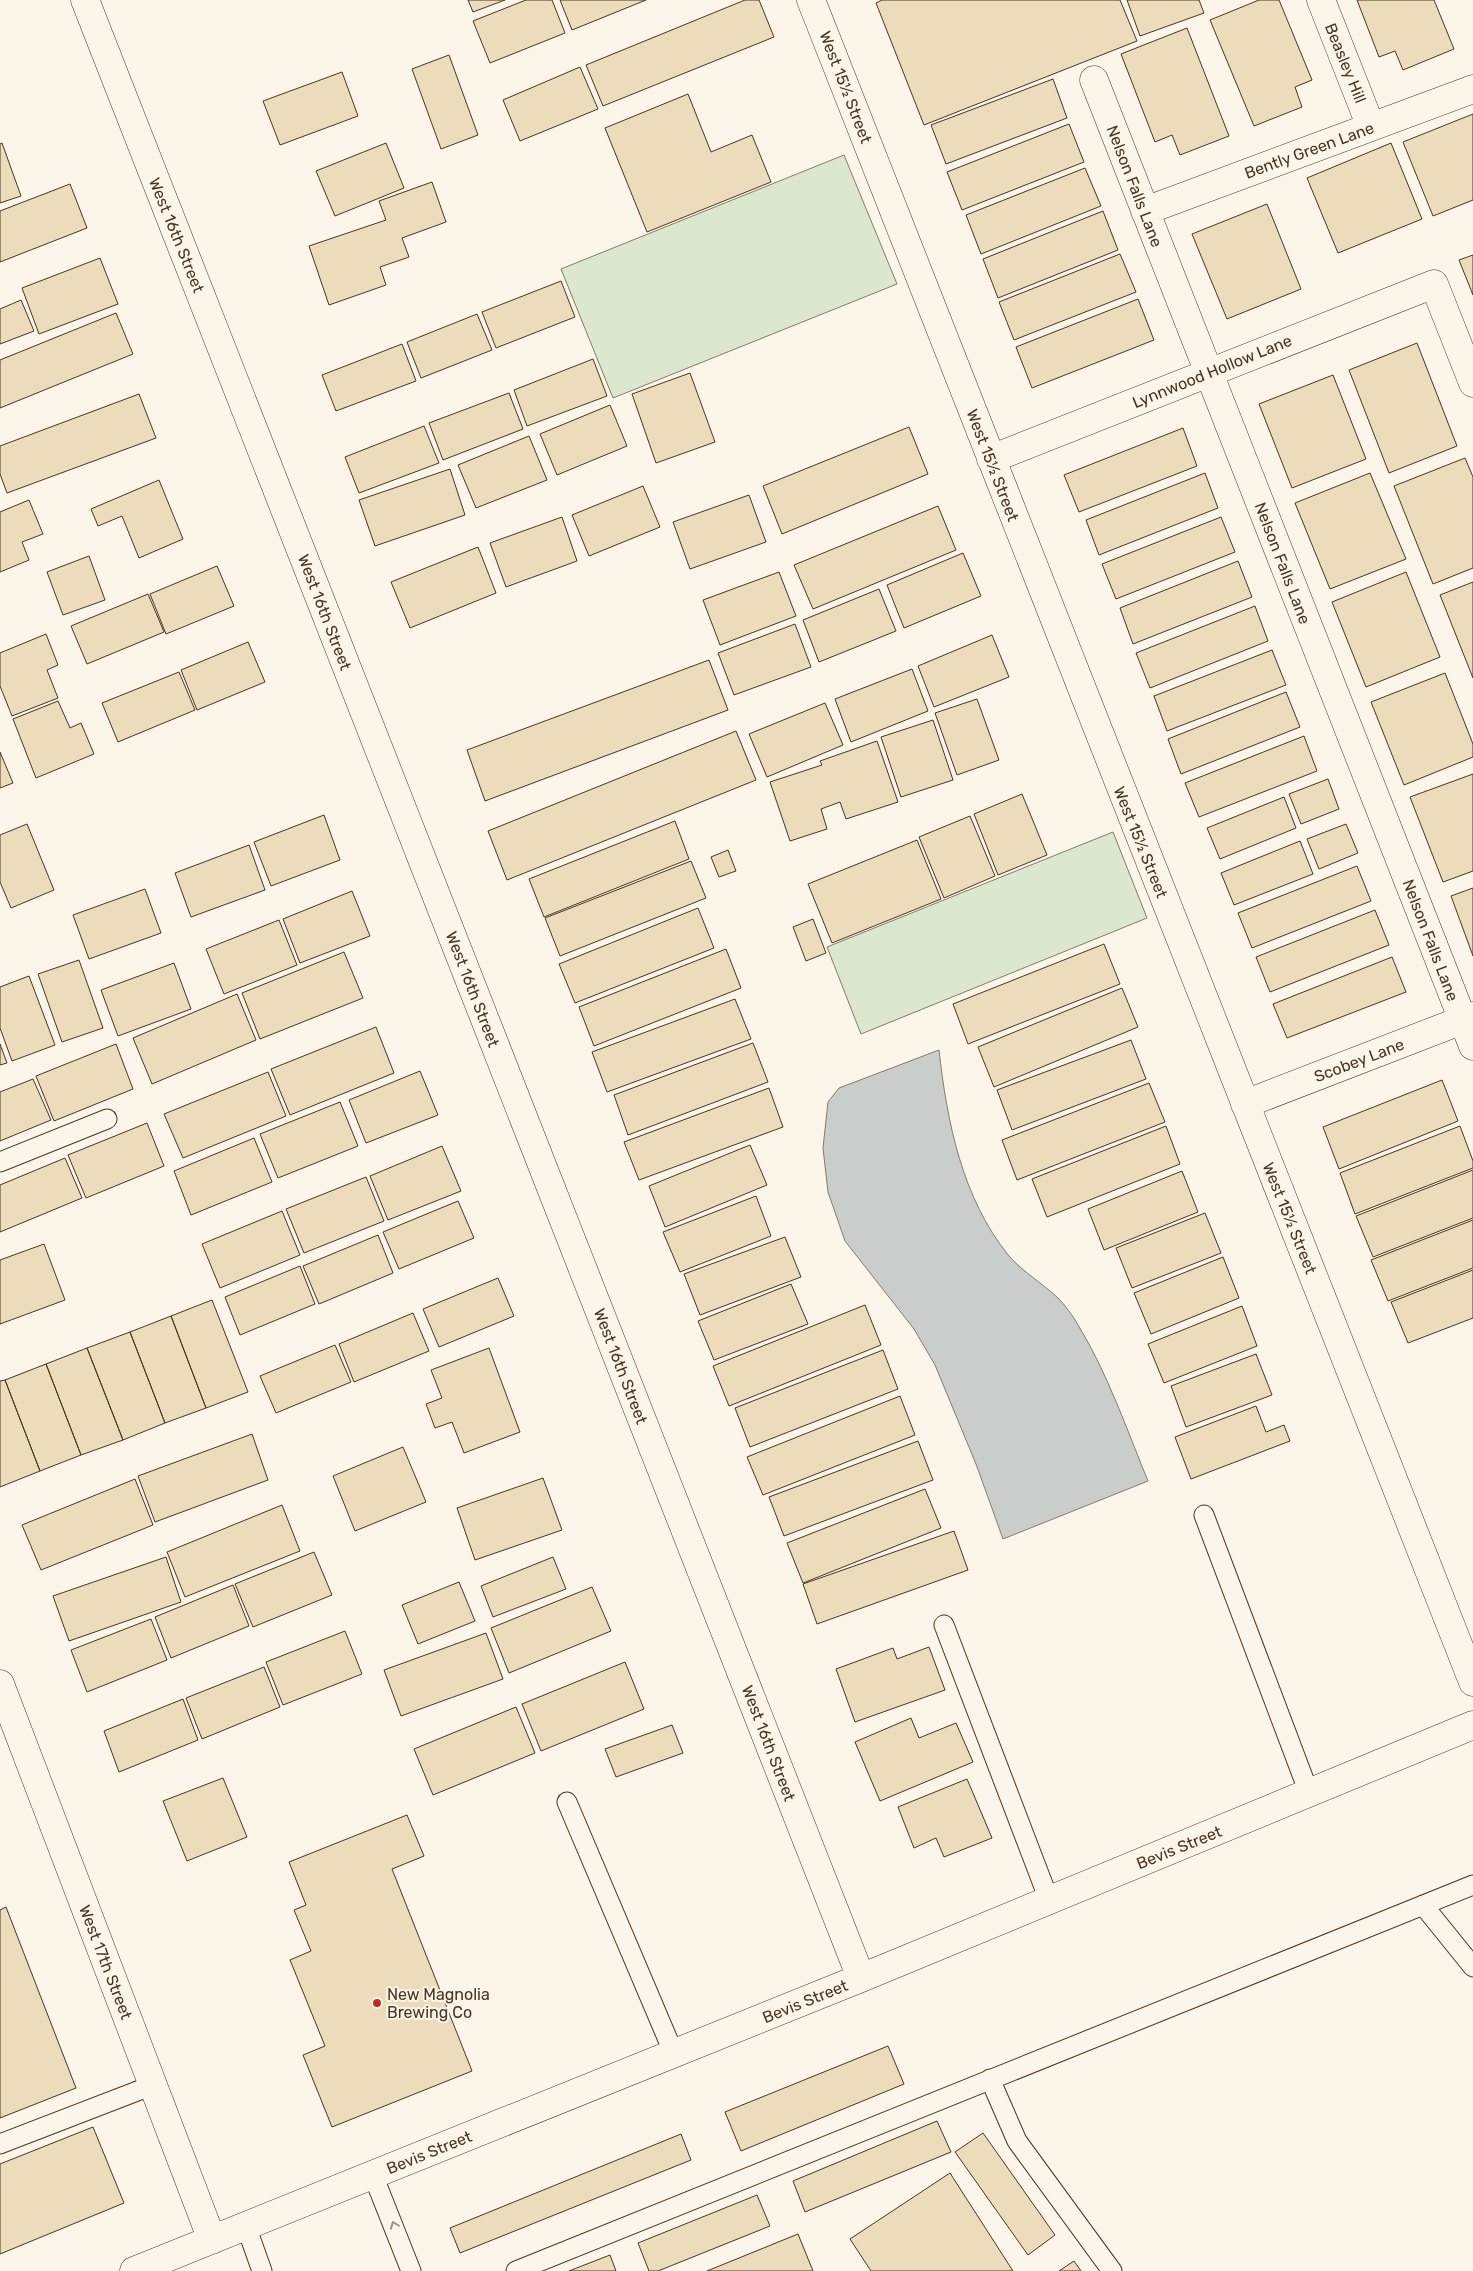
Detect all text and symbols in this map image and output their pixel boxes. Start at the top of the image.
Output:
street label: Beasley Hill [1321,20,1370,106]
street label: West 15½ Street [815,28,876,146]
street label: Bently Green Lane [1242,118,1377,183]
street label: Nelson Falls Lane [1103,123,1167,250]
street label: West 16th Street [145,175,208,296]
street label: Lynnwood Hollow Lane [1130,331,1295,412]
street label: West 15½ Street [962,406,1023,524]
street label: Nelson Falls Lane [1251,500,1315,627]
street label: West 16th Street [294,552,355,673]
street label: West 15½ Street [1109,784,1172,901]
street label: Nelson Falls Lane [1399,877,1463,1004]
street label: West 16th Street [442,929,503,1050]
street label: Scobey Lane [1311,1035,1407,1086]
street label: West 15½ Street [1258,1160,1321,1277]
street label: West 16th Street [590,1306,651,1427]
street label: West 16th Street [738,1683,799,1804]
street label: Bevis Street [1134,1822,1225,1873]
street label: West 17th Street [75,1902,136,2022]
street label: Bevis Street [760,1976,851,2027]
place label: New Magnolia Brewing Co [387,1985,490,2022]
marker: New Magnolia Brewing Co [371,1997,383,2009]
street label: Bevis Street [384,2127,475,2178]
one-way arrow [389,2222,399,2230]

